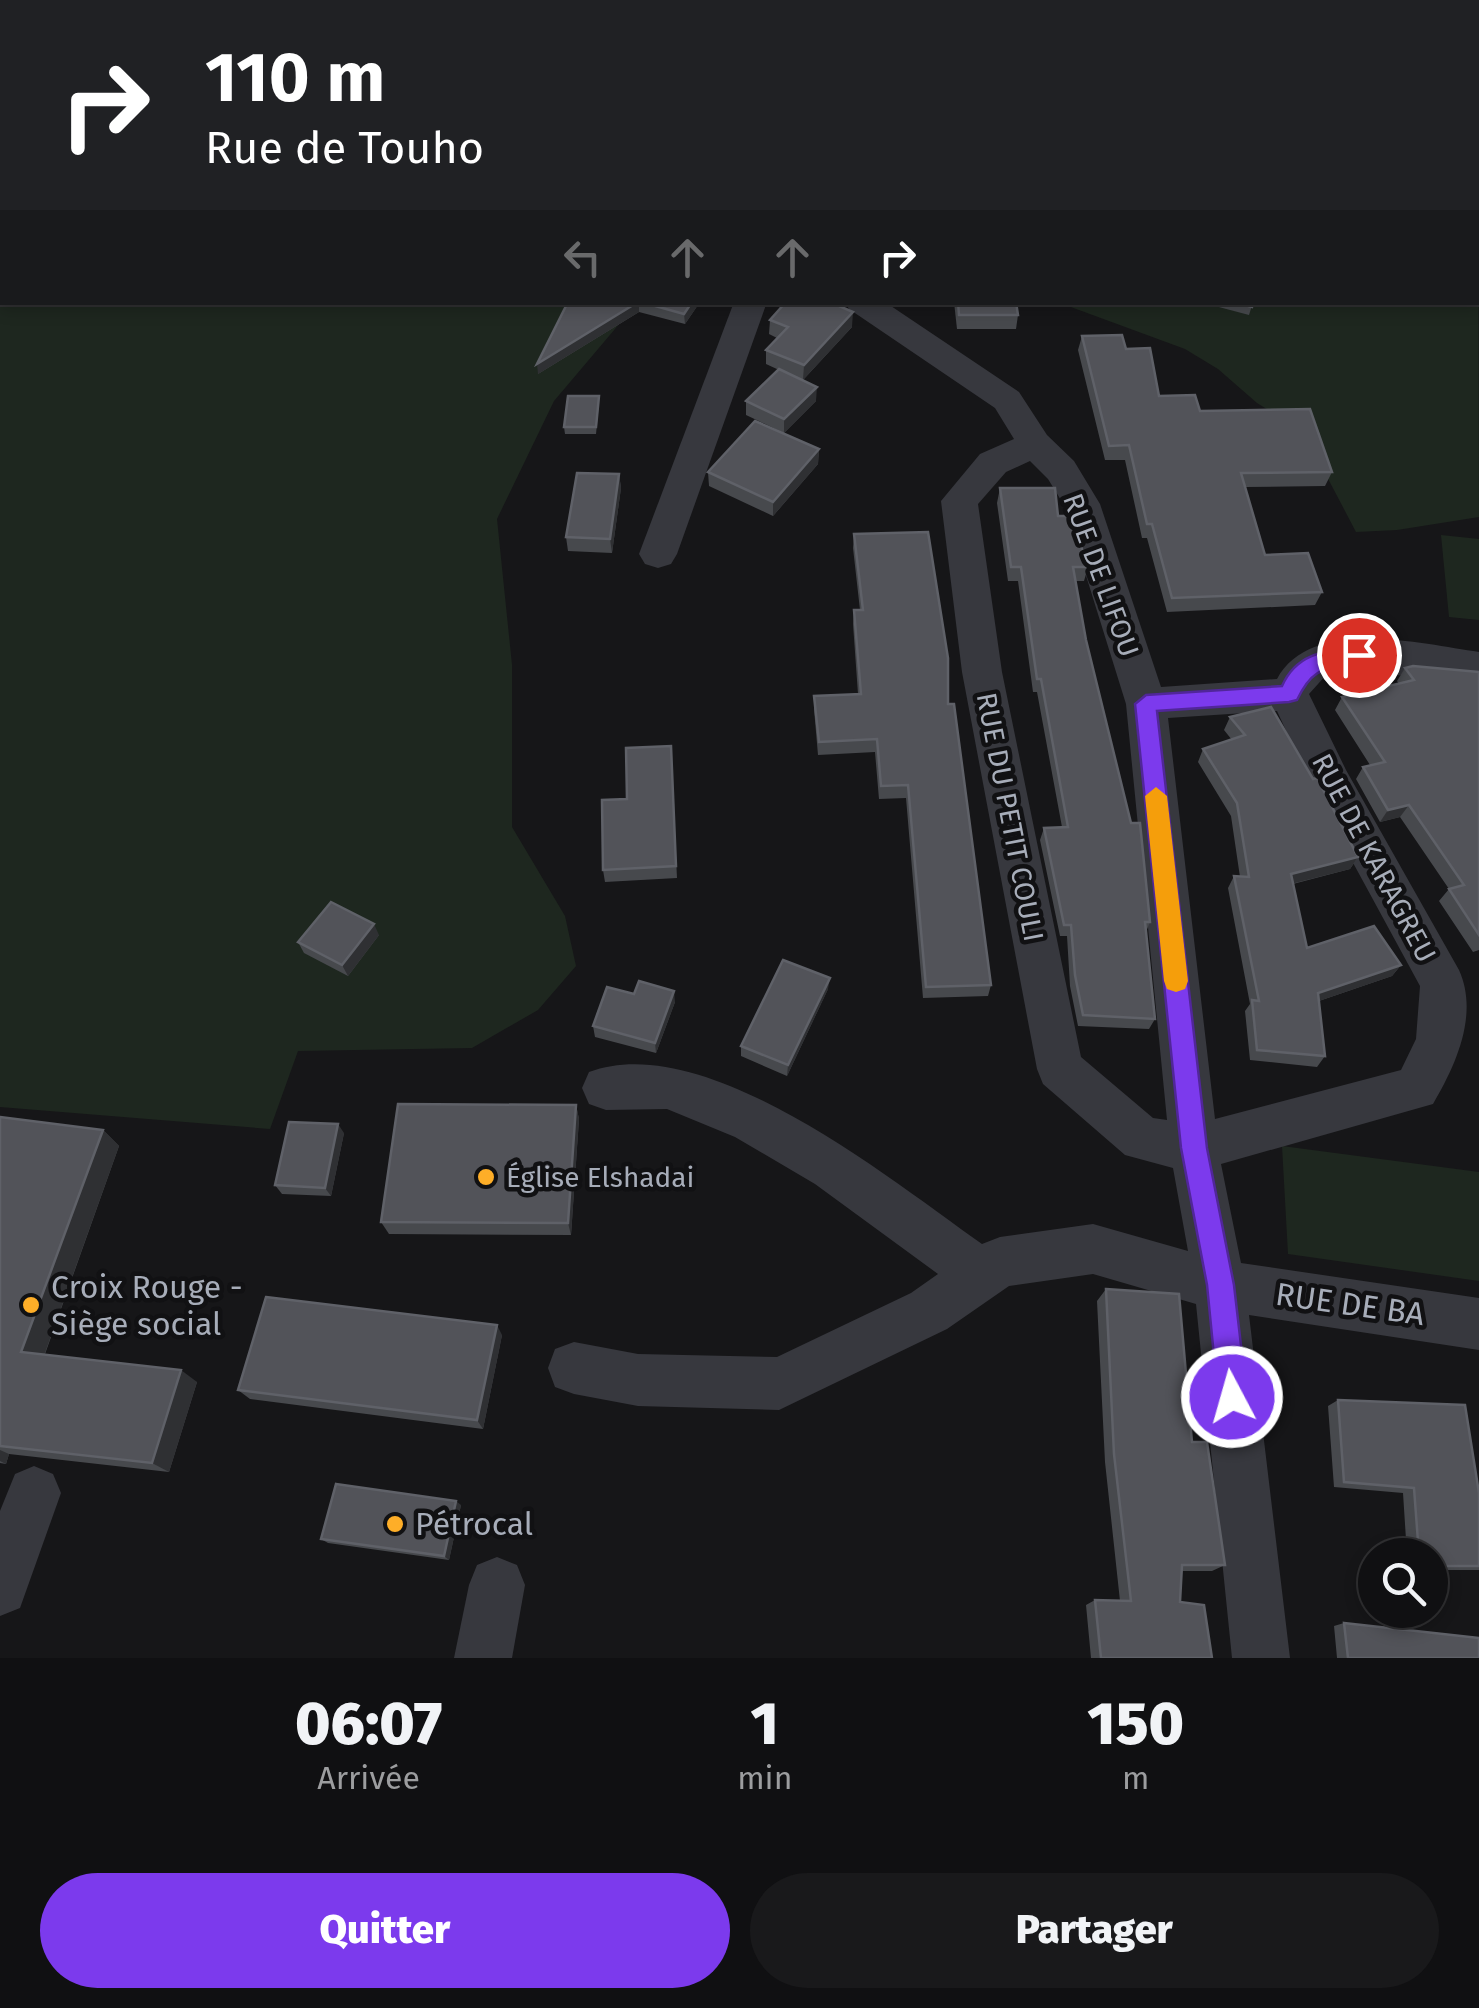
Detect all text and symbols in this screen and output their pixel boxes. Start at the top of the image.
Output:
text: 110 m [205,36,385,120]
icon: right [40,40,170,170]
text: Rue de Touho [205,121,484,175]
icon: left [555,230,610,285]
icon: ahead [660,230,715,285]
icon: ahead [765,230,820,285]
icon: right [870,230,925,285]
street label: RUE DE LIFOU [1056,489,1146,661]
pin [1317,613,1402,698]
icon: arrive [1332,628,1387,683]
street label: RUE DU PETIT COULI [970,690,1050,944]
street label: RUE DE KARAGREU [1305,748,1443,968]
place label: Église Elshadai [506,1161,694,1194]
marker: Église Elshadai [475,1166,497,1188]
place label: Croix Rouge - Siège social [51,1268,243,1343]
street label: RUE DE BA [1273,1275,1427,1333]
marker: Croix Rouge - Siège social [20,1294,42,1316]
position arrow [1180,1345,1284,1449]
place label: Pétrocal [415,1505,533,1543]
marker: Pétrocal [384,1513,406,1535]
map controls [1358,1538,1448,1628]
button: search [1358,1538,1448,1628]
text: 06:07 [295,1688,442,1760]
text: 1 [751,1688,779,1760]
text: 150 [1087,1688,1184,1760]
text: Arrivée [317,1759,420,1797]
text: min [737,1759,792,1797]
text: m [1122,1759,1149,1797]
button: Quitter [40,1873,730,1988]
button: Partager [750,1873,1439,1988]

